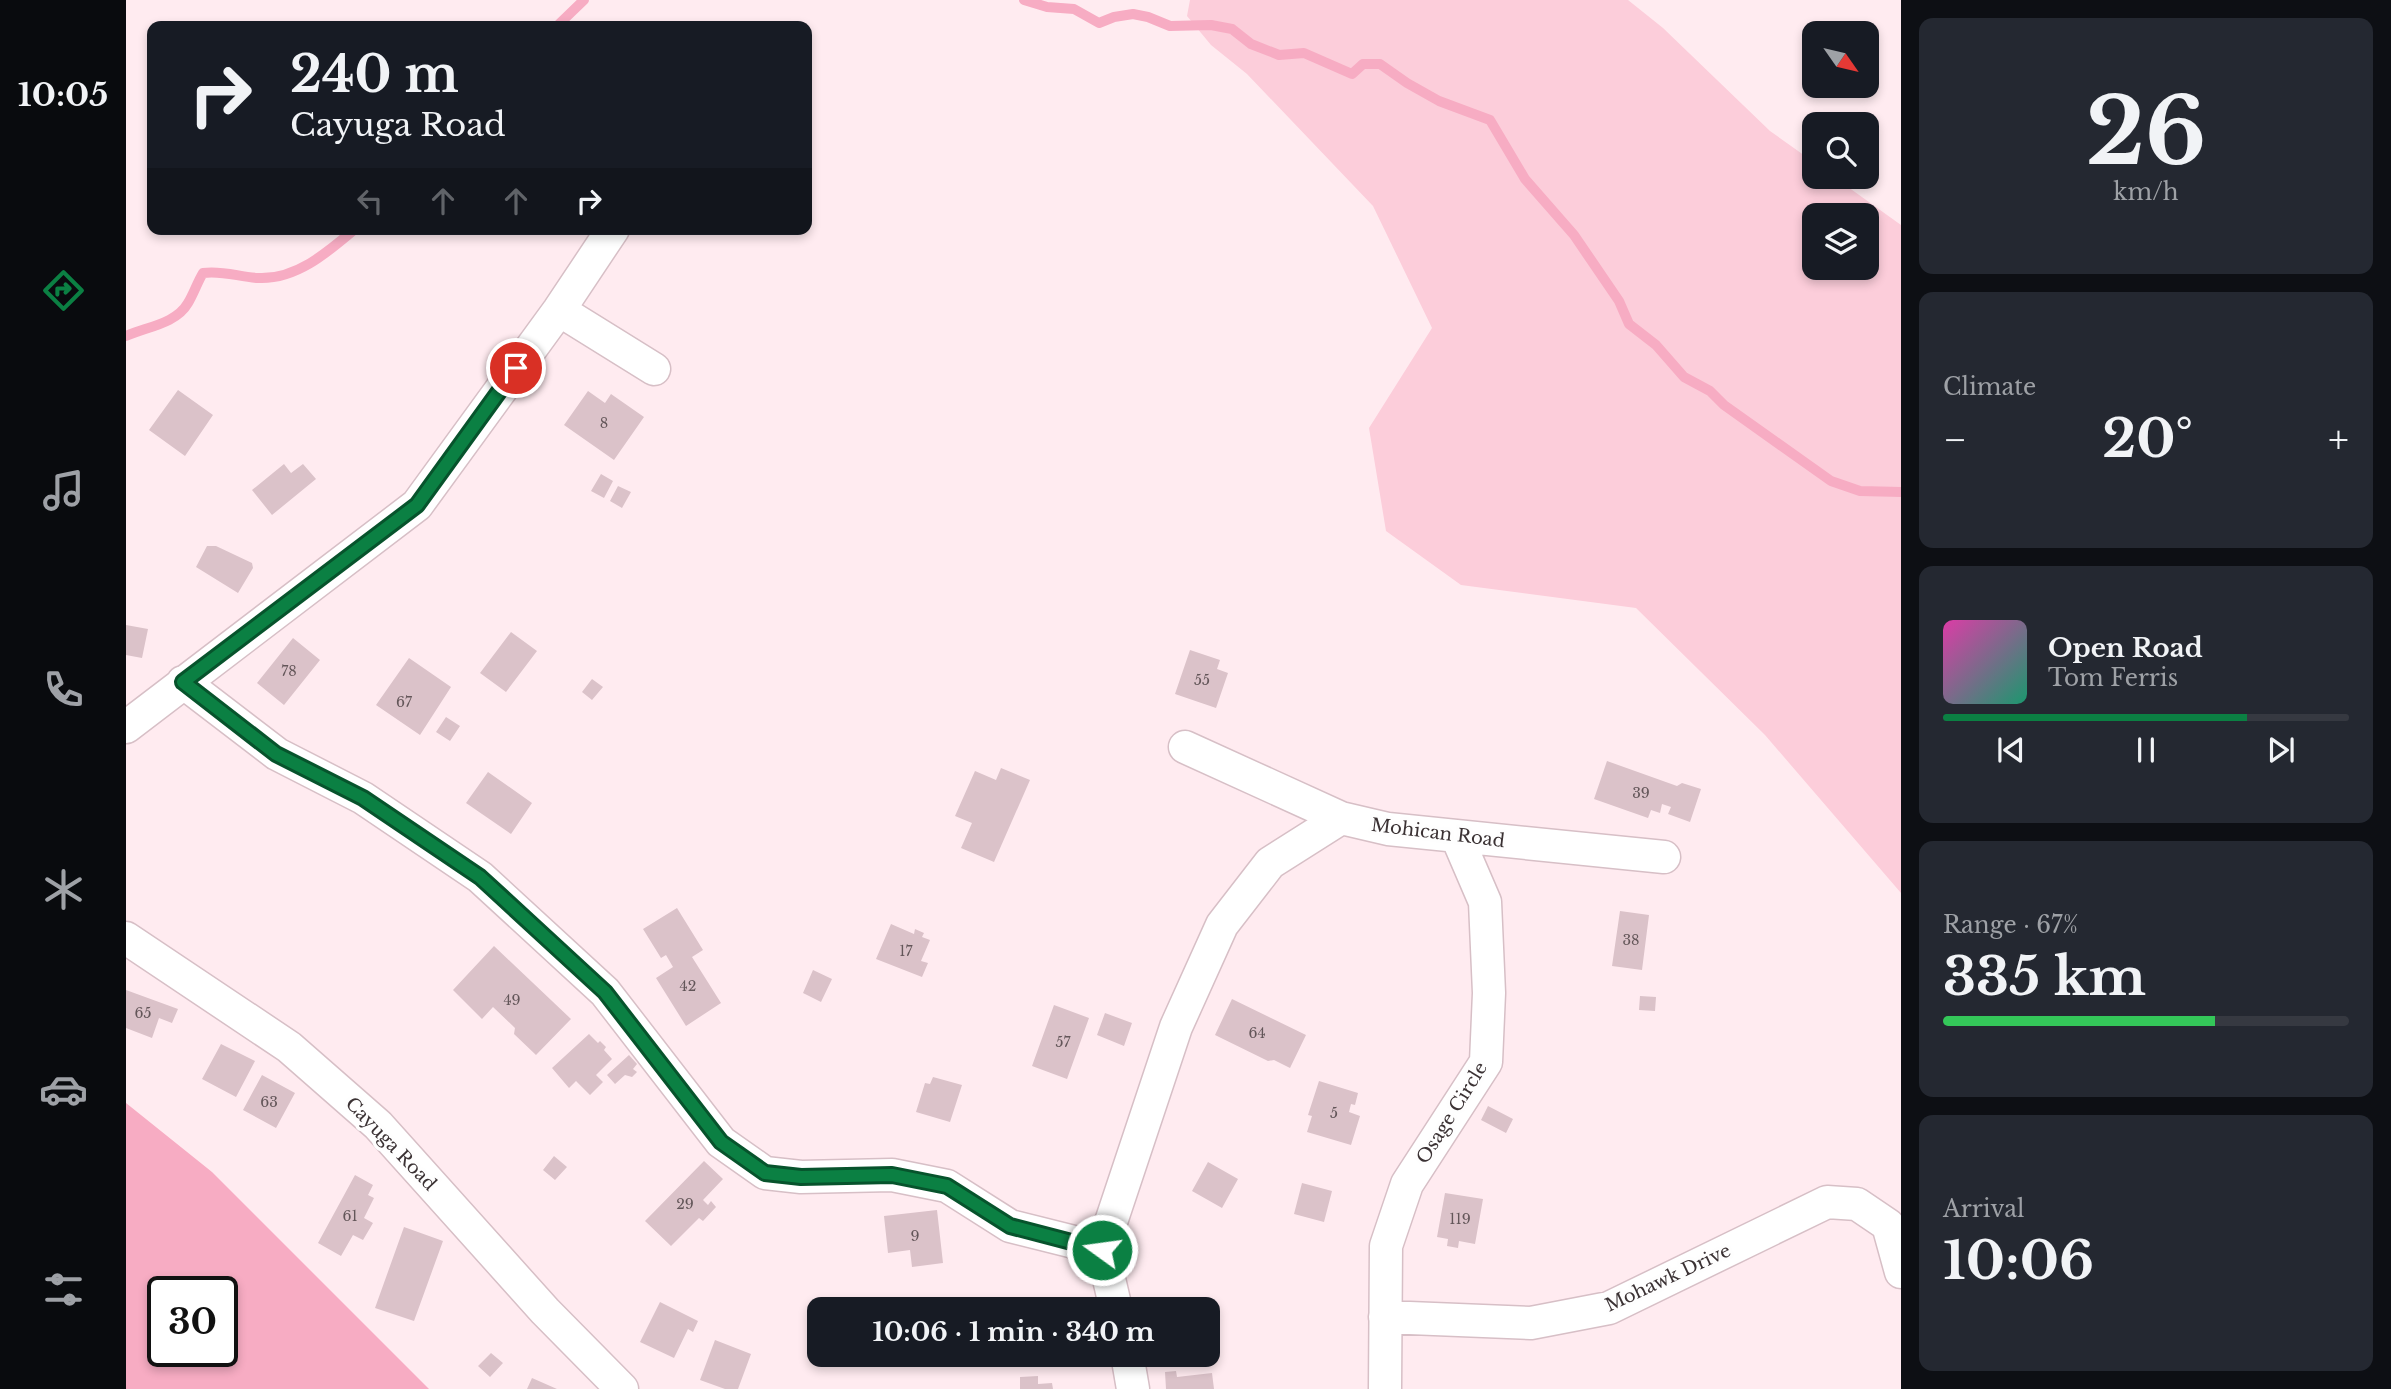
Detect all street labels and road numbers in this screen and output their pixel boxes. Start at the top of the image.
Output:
street label: Mohican Road [1370,814,1506,852]
street label: Osage Circle [1412,1058,1492,1168]
street label: Cayuga Road [341,1093,441,1195]
street label: Mohawk Drive [1602,1239,1734,1317]

